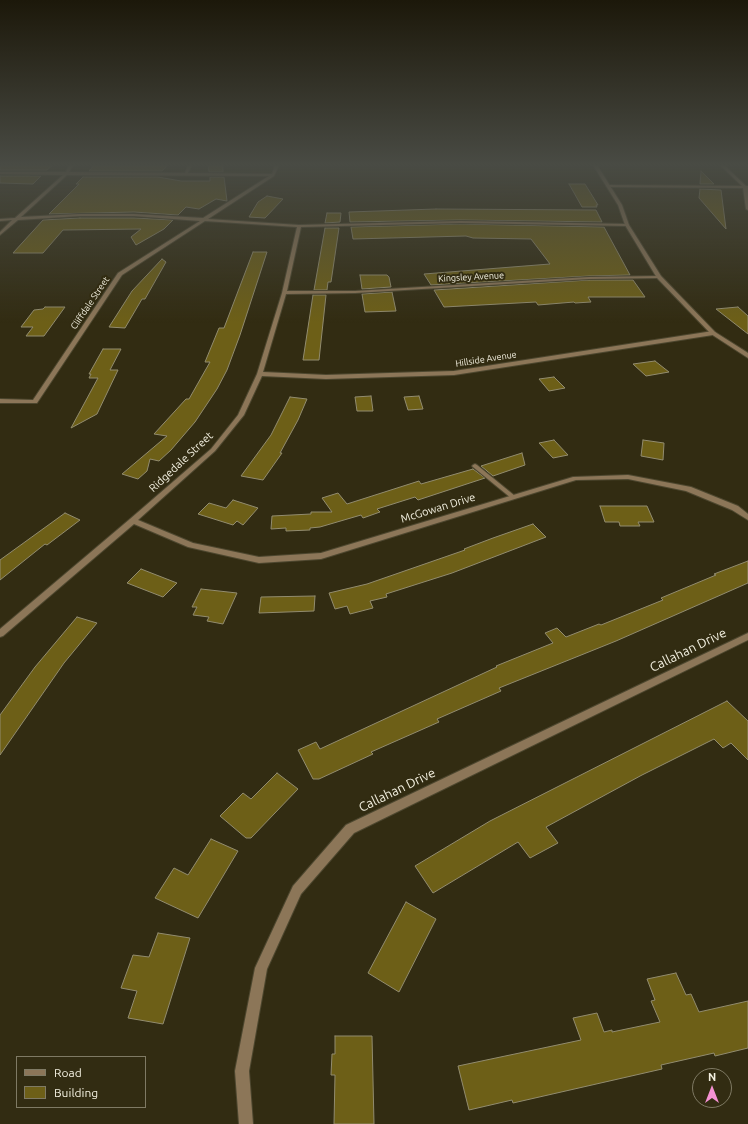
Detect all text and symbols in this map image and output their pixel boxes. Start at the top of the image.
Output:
street label: Kingsley Avenue [438,270,504,284]
street label: Cliffdale Street [68,275,112,331]
street label: Hillside Avenue [455,349,517,369]
street label: Ridgedale Street [146,429,216,495]
street label: McGowan Drive [399,490,477,526]
street label: Callahan Drive [647,625,729,675]
street label: Callahan Drive [356,765,438,815]
legend [16,1056,146,1108]
text: Road [54,1066,82,1079]
north arrow [692,1068,732,1108]
text: N [708,1071,716,1083]
text: Building [54,1086,98,1099]

